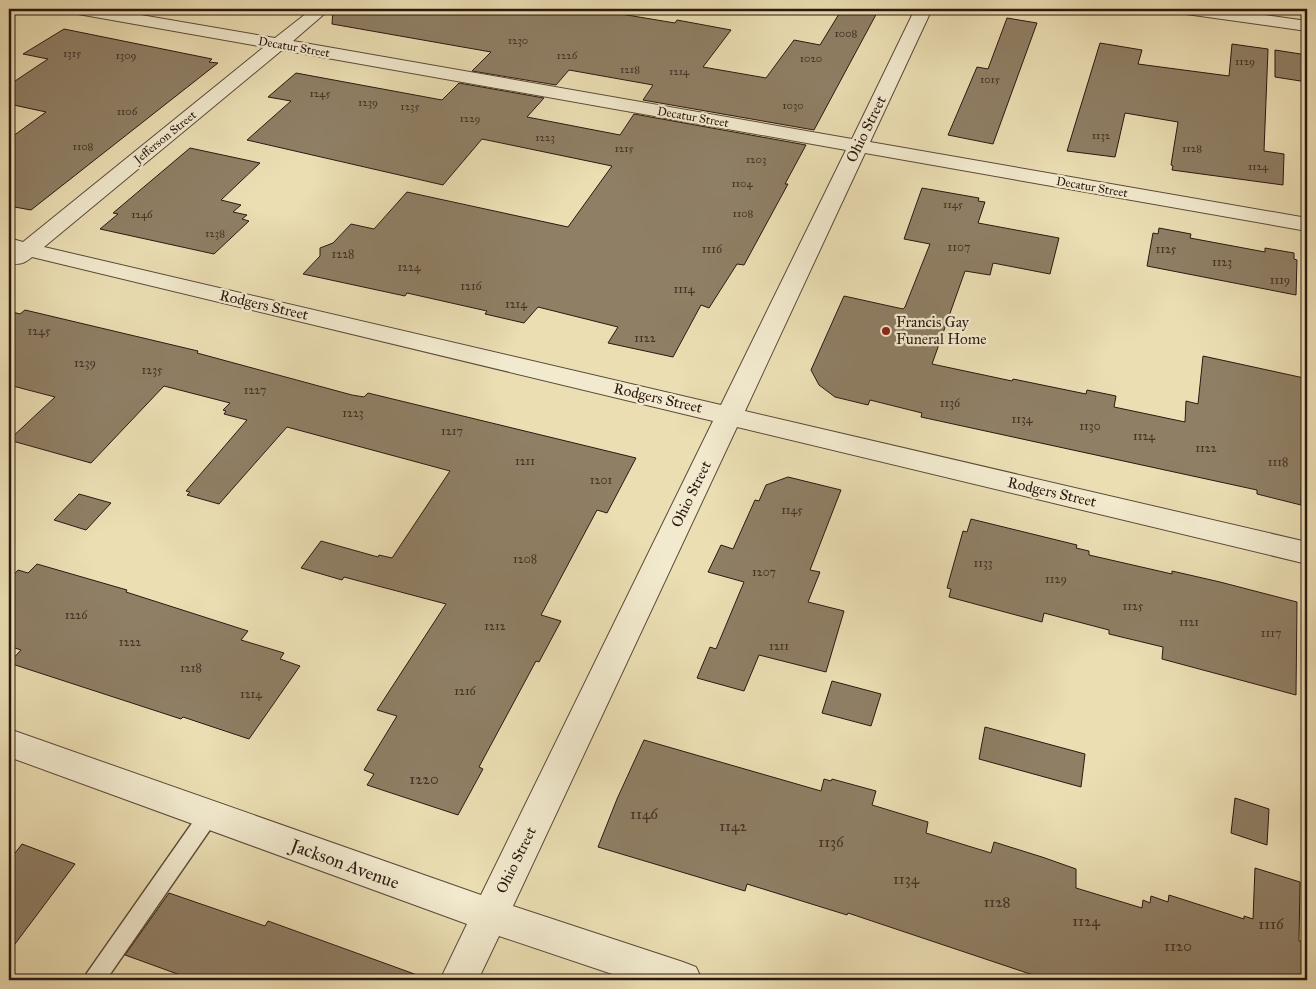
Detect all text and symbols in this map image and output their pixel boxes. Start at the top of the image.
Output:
house number: 1008 [835,27,858,40]
street label: Decatur Street [257,34,331,60]
house number: 1230 [508,34,528,47]
house number: 1315 [63,47,81,60]
house number: 1309 [115,49,137,62]
house number: 1226 [557,49,578,62]
house number: 1020 [800,52,822,65]
house number: 1129 [1235,55,1255,68]
house number: 1218 [620,63,640,76]
house number: 1214 [669,65,690,78]
house number: 1015 [980,73,1000,86]
house number: 1245 [309,87,331,100]
street label: Ohio Street [842,92,890,165]
house number: 1239 [358,96,378,109]
house number: 1030 [782,99,804,112]
house number: 1235 [400,100,420,113]
street label: Decatur Street [656,104,730,130]
house number: 1106 [117,105,138,118]
street label: Jefferson Street [130,107,200,168]
house number: 1229 [459,112,481,125]
house number: 1132 [1092,129,1111,142]
house number: 1223 [535,131,555,144]
house number: 1108 [73,140,94,153]
house number: 1215 [614,142,634,155]
house number: 1128 [1182,142,1202,155]
house number: 1203 [746,153,766,166]
house number: 1124 [1248,160,1269,173]
street label: Decatur Street [1055,174,1129,200]
house number: 1104 [731,177,753,190]
house number: 1145 [943,198,963,211]
house number: 1108 [733,207,754,220]
house number: 1246 [131,208,153,221]
house number: 1238 [205,227,225,240]
house number: 1107 [948,240,970,254]
house number: 1116 [702,242,723,256]
house number: 1125 [1156,242,1177,256]
house number: 1228 [332,247,354,261]
house number: 1123 [1212,255,1232,269]
house number: 1224 [397,260,421,274]
house number: 1119 [1270,273,1290,287]
house number: 1216 [460,279,483,293]
house number: 1114 [674,282,695,296]
street label: Rodgers Street [218,286,311,324]
house number: 1214 [505,297,527,311]
place label: Francis Gay Funeral Home [896,313,986,348]
house number: 1245 [28,324,51,338]
marker: Francis Gay Funeral Home [880,325,892,337]
house number: 1122 [634,331,656,345]
house number: 1239 [74,356,96,370]
house number: 1235 [141,363,163,377]
street label: Rodgers Street [612,379,705,417]
house number: 1227 [244,383,266,397]
house number: 1136 [940,396,961,410]
house number: 1223 [342,406,364,420]
house number: 1134 [1012,412,1033,426]
house number: 1130 [1079,419,1101,433]
house number: 1217 [441,424,463,438]
house number: 1124 [1133,429,1155,443]
house number: 1122 [1195,441,1217,455]
house number: 1211 [515,454,535,468]
house number: 1118 [1268,455,1288,469]
street label: Ohio Street [667,457,715,530]
house number: 1201 [590,473,612,487]
street label: Rodgers Street [1006,473,1099,511]
house number: 1145 [781,503,803,517]
house number: 1208 [513,552,537,566]
house number: 1133 [973,556,993,570]
house number: 1207 [752,565,776,579]
house number: 1129 [1045,572,1067,586]
house number: 1125 [1123,599,1144,613]
house number: 1226 [65,608,88,622]
house number: 1121 [1179,615,1199,629]
house number: 1212 [484,619,506,633]
house number: 1117 [1261,626,1281,640]
house number: 1222 [119,635,141,649]
house number: 1211 [769,639,789,653]
house number: 1218 [180,661,202,675]
house number: 1216 [454,684,477,698]
house number: 1214 [240,687,262,701]
house number: 1220 [409,770,439,788]
house number: 1146 [630,805,659,823]
house number: 1142 [719,817,747,835]
street label: Ohio Street [492,823,540,896]
house number: 1136 [818,833,845,851]
street label: Jackson Avenue [286,834,402,895]
house number: 1134 [893,870,920,888]
house number: 1128 [983,893,1011,911]
house number: 1124 [1072,912,1100,930]
house number: 1116 [1258,915,1285,933]
house number: 1120 [1164,937,1192,955]

